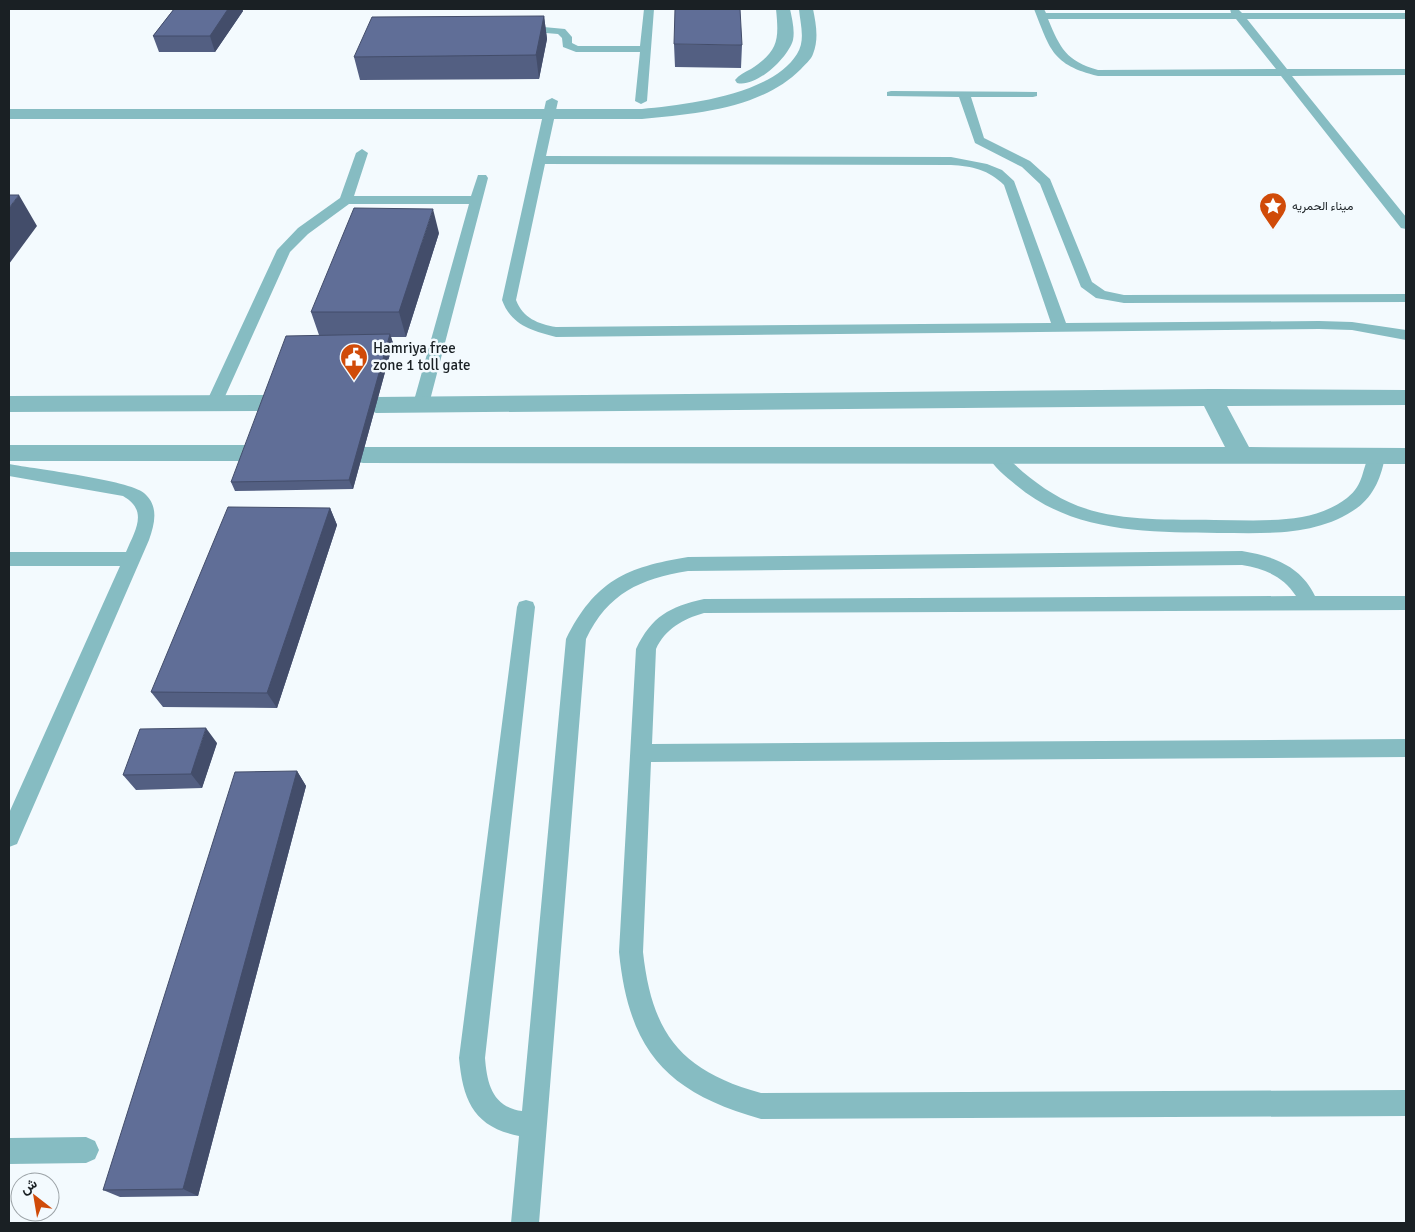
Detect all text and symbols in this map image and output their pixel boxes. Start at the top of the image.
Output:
place icon: ميناء الحمريه [1258,191,1288,230]
place label: ميناء الحمريه [1292,199,1353,214]
place label: Hamriya free zone 1 toll gate [373,339,471,374]
public building icon: Hamriya free zone 1 toll gate [339,342,369,381]
north arrow [10,1172,60,1222]
text: ش [17,1175,40,1198]

